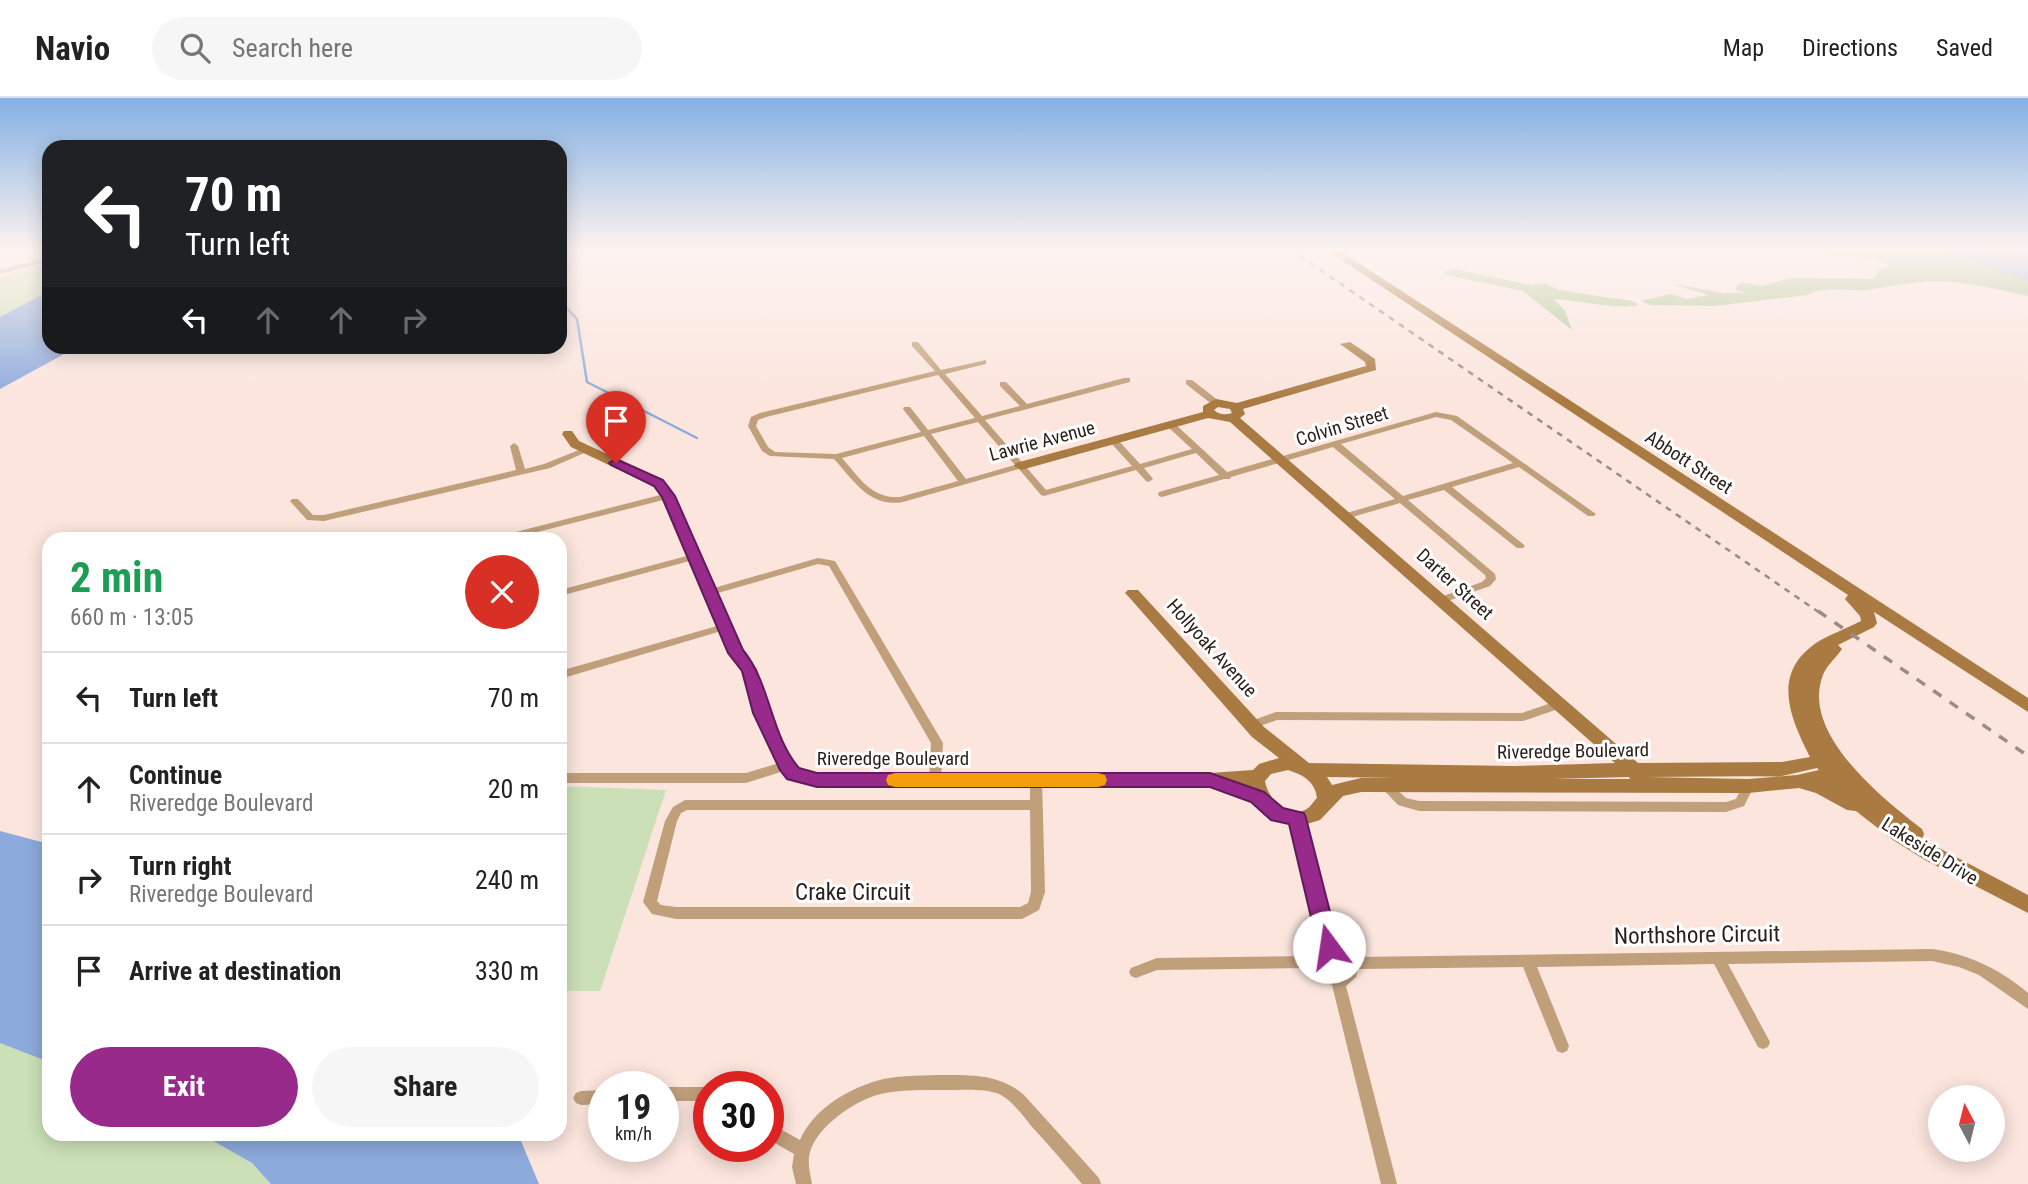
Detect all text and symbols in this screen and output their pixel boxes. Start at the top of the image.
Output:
search box [152,17,642,80]
text: Navio [35,29,110,68]
icon: search [176,29,214,67]
text: Search here [232,33,353,63]
text: Map [1723,34,1764,62]
text: Directions [1802,34,1898,62]
text: Saved [1936,34,1993,62]
text: 70 m [185,166,282,223]
icon: left [70,168,161,259]
text: Turn left [185,225,290,263]
icon: left [176,301,214,339]
icon: ahead [249,301,287,339]
icon: ahead [322,301,360,339]
icon: right [395,301,433,339]
pin [586,391,646,463]
street label: Colvin Street [1293,401,1391,451]
icon: arrive [597,402,635,440]
street label: Lawrie Avenue [987,416,1098,466]
street label: Abbott Street [1641,425,1737,499]
street label: Darter Street [1412,544,1498,624]
text: 2 min [70,553,163,602]
button: close [465,555,539,629]
street label: Hollyoak Avenue [1162,594,1262,702]
text: 660 m · 13:05 [70,604,194,631]
icon: left [70,679,108,717]
text: Turn left [129,683,218,713]
text: 70 m [488,683,539,713]
street label: Riveredge Boulevard [1497,738,1649,764]
street label: Riveredge Boulevard [817,747,969,770]
text: Continue [129,760,222,790]
icon: ahead [70,770,108,808]
text: 20 m [488,774,539,804]
text: Riveredge Boulevard [129,790,313,817]
street label: Lakeside Drive [1878,812,1982,890]
text: Turn right [129,851,231,881]
icon: right [70,861,108,899]
text: 240 m [475,865,539,895]
street label: Crake Circuit [795,879,911,906]
text: Riveredge Boulevard [129,881,313,908]
position arrow [1292,910,1366,984]
street label: Northshore Circuit [1614,920,1780,950]
icon: arrive [70,952,108,990]
text: Arrive at destination [129,956,341,986]
text: 330 m [475,956,539,986]
button: Exit [70,1047,298,1127]
button: Share [312,1047,539,1127]
speed limit sign: 30 [693,1071,784,1162]
north arrow [1928,1085,2006,1162]
map controls [1928,1085,2005,1162]
text: 19 [616,1087,651,1128]
text: km/h [615,1123,652,1144]

